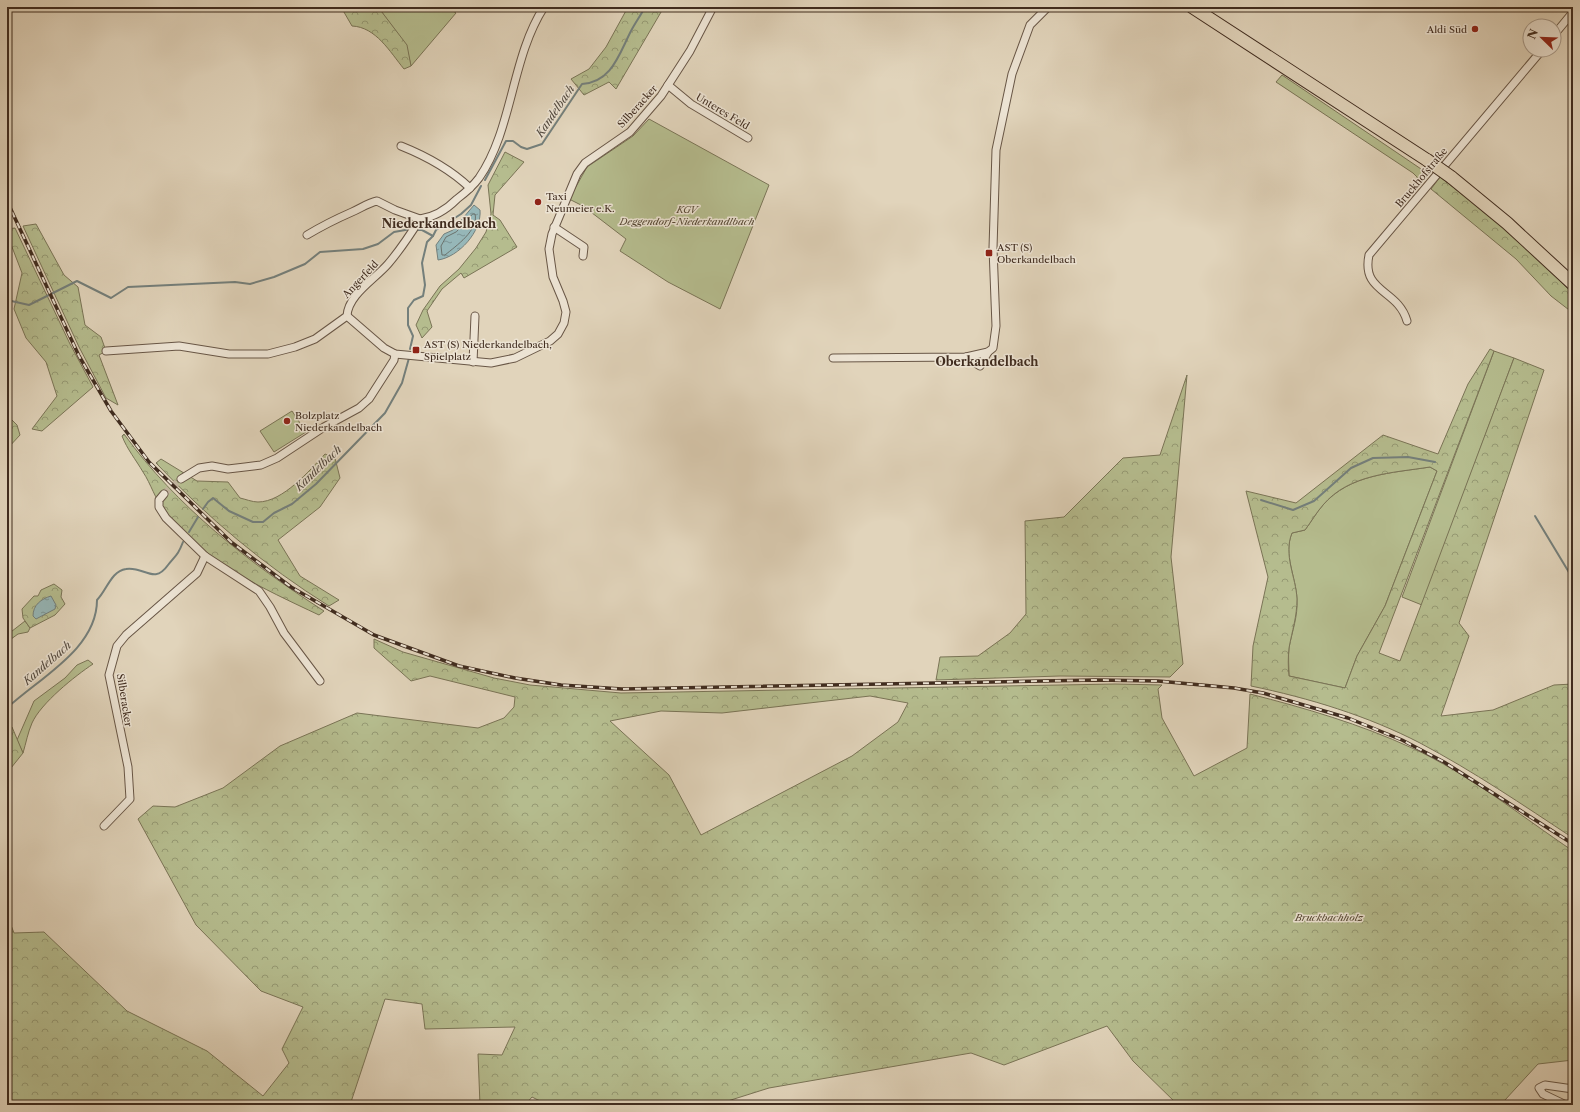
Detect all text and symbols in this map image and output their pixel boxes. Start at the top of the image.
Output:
north arrow [1522,18,1562,58]
place label: Aldi Süd [1426,23,1467,36]
marker: Aldi Süd [1470,24,1480,34]
text: N [1524,27,1541,41]
water label: Kandelbach [532,82,577,140]
street label: Silberacker [615,82,661,131]
street label: Unteres Feld [694,90,752,133]
street label: Bruckhofstraße [1393,144,1450,210]
place label: Taxi Neumeier e.K. [546,190,615,215]
marker: Taxi Neumeier e.K. [533,197,543,207]
park label: KGV Deggendorf-Niederkandlbach [619,203,755,228]
district label: Niederkandelbach [382,216,497,231]
place label: AST (S) Oberkandelbach [996,241,1076,266]
marker: AST (S) Oberkandelbach [984,248,994,258]
street label: Angerfeld [339,258,381,302]
place label: AST (S) Niederkandelbach, Spielplatz [423,338,552,363]
marker: AST (S) Niederkandelbach, Spielplatz [411,345,421,355]
district label: Oberkandelbach [935,354,1039,369]
place label: Bolzplatz Niederkandelbach [295,409,383,434]
marker: Bolzplatz Niederkandelbach [282,416,292,426]
water label: Kandelbach [291,442,344,494]
water label: Kandelbach [19,638,74,688]
street label: Silberacker [114,673,135,728]
park label: Bruckbachholz [1294,911,1364,924]

